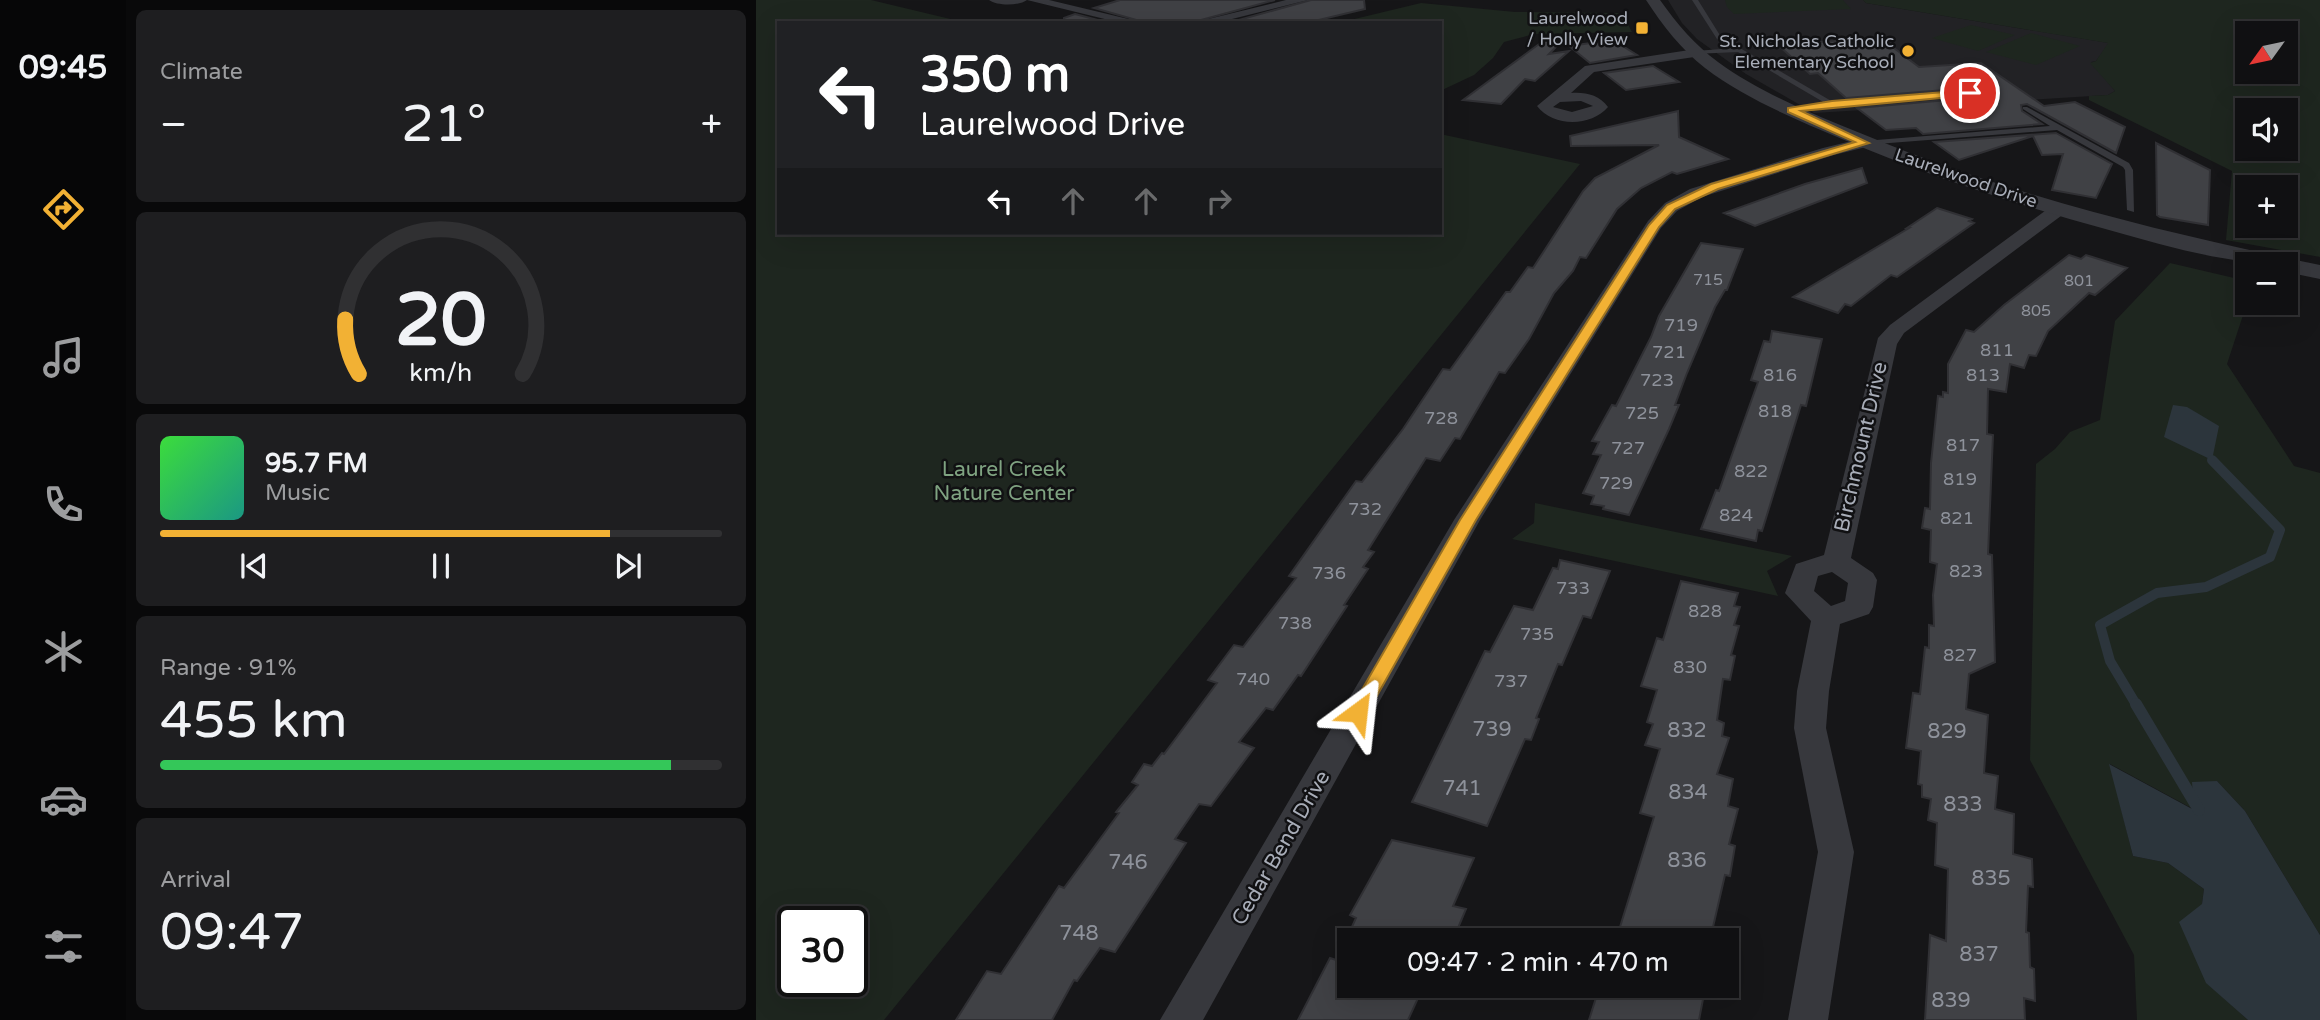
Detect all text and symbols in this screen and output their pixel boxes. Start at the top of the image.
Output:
place label: Laurelwood / Holly View [1527,7,1628,50]
marker: Laurelwood / Holly View [1634,20,1650,36]
north arrow [2235,21,2298,84]
map controls [2235,21,2298,315]
place label: St. Nicholas Catholic Elementary School [1719,30,1894,73]
marker: St. Nicholas Catholic Elementary School [1900,43,1916,59]
text: 350 m [920,46,1070,105]
text: 09:45 [19,49,107,87]
icon: left [805,49,896,140]
text: Climate [160,58,243,86]
pin [1940,63,2000,123]
icon: arrive [1951,74,1989,112]
text: 21° [401,93,486,156]
button: sound [2235,98,2298,161]
text: − [160,102,187,148]
text: + [701,102,722,148]
text: Laurelwood Drive [920,106,1185,144]
street label: Laurelwood Drive [1892,143,2040,213]
button: + [2235,175,2298,238]
icon: left [981,182,1019,220]
icon: ahead [1054,182,1092,220]
icon: ahead [1127,182,1165,220]
icon: right [1200,182,1238,220]
icon: directions [39,185,88,234]
button: − [2235,252,2298,315]
house number: 715 [1693,270,1723,290]
house number: 801 [2064,271,2094,291]
text: 20 [395,277,487,365]
house number: 805 [2021,301,2051,321]
house number: 719 [1664,314,1698,336]
icon: music [39,333,88,382]
house number: 811 [1980,339,2014,361]
house number: 721 [1652,341,1686,363]
text: km/h [410,358,472,388]
street label: Birchmount Drive [1829,359,1893,535]
house number: 816 [1763,364,1797,386]
house number: 813 [1966,364,2000,386]
house number: 723 [1640,369,1674,391]
house number: 818 [1758,400,1792,422]
house number: 725 [1625,402,1659,424]
house number: 728 [1424,407,1458,429]
house number: 817 [1946,434,1980,456]
house number: 727 [1611,437,1645,459]
text: 95.7 FM [265,448,368,479]
park label: Laurel Creek Nature Center [934,457,1074,506]
house number: 822 [1734,460,1768,482]
house number: 819 [1943,468,1977,490]
house number: 729 [1599,472,1633,494]
text: Music [265,479,330,507]
icon: phone [39,480,88,529]
house number: 732 [1348,498,1382,520]
house number: 824 [1719,504,1753,526]
house number: 821 [1940,507,1974,529]
icon: previous [235,547,273,585]
icon: pause [422,547,460,585]
icon: next [609,547,647,585]
house number: 823 [1949,560,1983,582]
house number: 736 [1312,562,1346,584]
house number: 733 [1556,577,1590,599]
house number: 828 [1688,600,1722,622]
house number: 738 [1278,612,1312,634]
house number: 735 [1520,623,1554,645]
icon: climate [39,627,88,676]
house number: 827 [1943,644,1977,666]
text: Range · 91% [160,654,296,682]
house number: 830 [1673,656,1707,678]
house number: 740 [1236,668,1270,690]
house number: 737 [1494,670,1528,692]
position arrow [1321,675,1395,749]
text: 455 km [160,689,348,752]
house number: 739 [1472,717,1512,742]
house number: 832 [1667,718,1707,743]
house number: 829 [1927,719,1967,744]
street label: Cedar Bend Drive [1227,766,1335,930]
icon: car [39,775,88,824]
house number: 741 [1442,776,1482,801]
house number: 834 [1668,780,1708,805]
house number: 833 [1943,792,1983,817]
house number: 836 [1667,848,1707,873]
house number: 746 [1108,850,1148,875]
text: Arrival [160,866,231,894]
house number: 835 [1971,866,2011,891]
text: 09:47 [160,901,304,964]
speed limit sign: 30 [777,906,868,997]
house number: 748 [1059,921,1099,946]
icon: filters [39,922,88,971]
house number: 837 [1959,942,1999,967]
text: 09:47 · 2 min · 470 m [1407,947,1669,978]
house number: 839 [1931,988,1971,1013]

